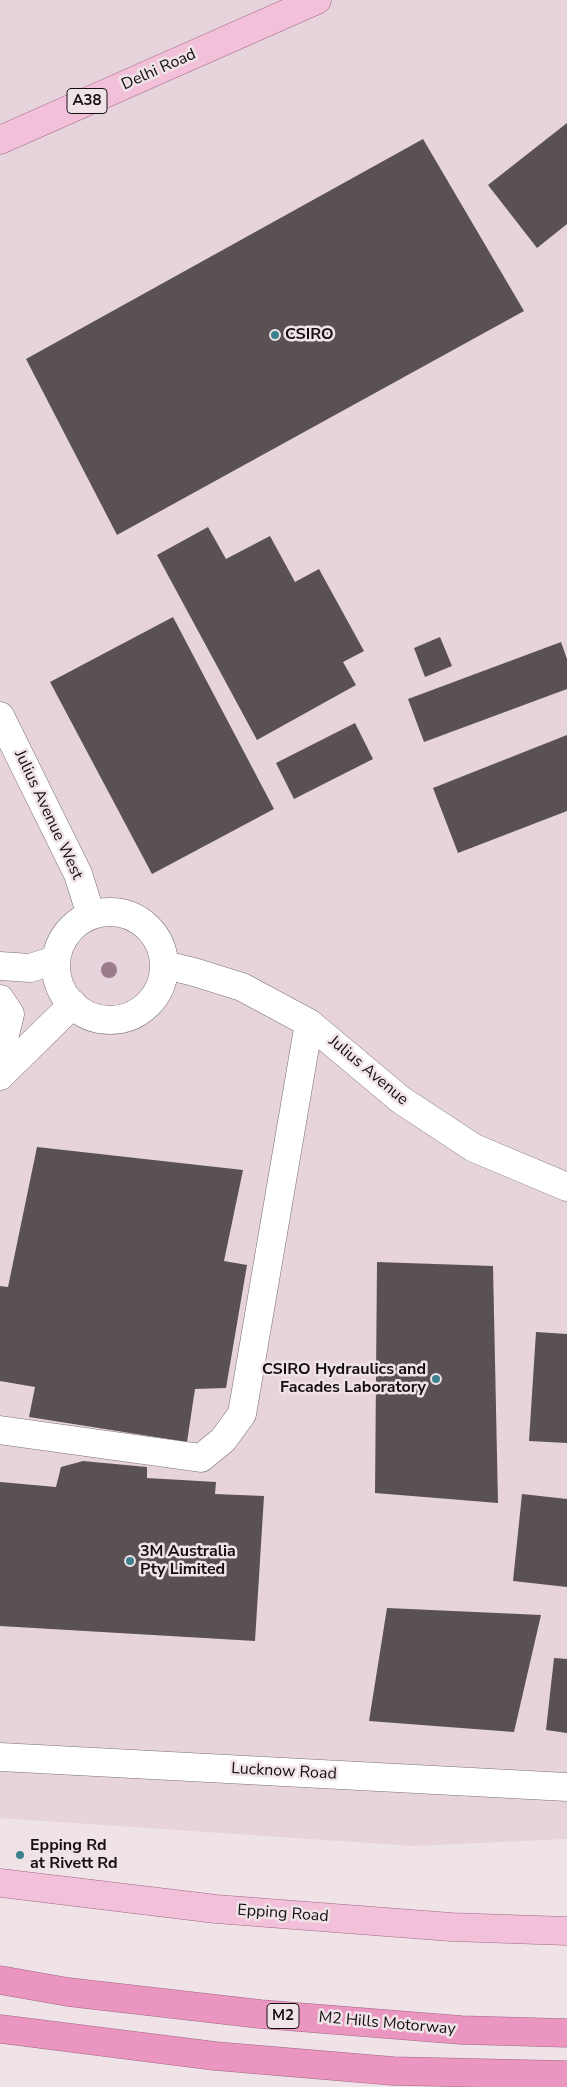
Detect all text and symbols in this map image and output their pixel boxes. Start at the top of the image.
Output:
street label: Delhi Road [119,45,199,95]
road number: A38 [67,88,107,114]
place label: CSIRO [285,325,334,345]
marker: CSIRO [269,329,281,341]
street label: Julius Avenue West [10,747,86,883]
street label: Julius Avenue [324,1032,412,1110]
place label: CSIRO Hydraulics and Facades Laboratory [262,1360,426,1398]
marker: CSIRO Hydraulics and Facades Laboratory [430,1373,442,1385]
place label: 3M Australia Pty Limited [140,1542,236,1580]
marker: 3M Australia Pty Limited [124,1555,136,1567]
street label: Lucknow Road [231,1760,337,1784]
place label: Epping Rd at Rivett Rd [30,1836,118,1874]
marker: Epping Rd at Rivett Rd [14,1849,26,1861]
street label: Epping Road [237,1901,329,1927]
road number: M2 [267,2004,299,2028]
street label: M2 Hills Motorway [318,2008,456,2040]

